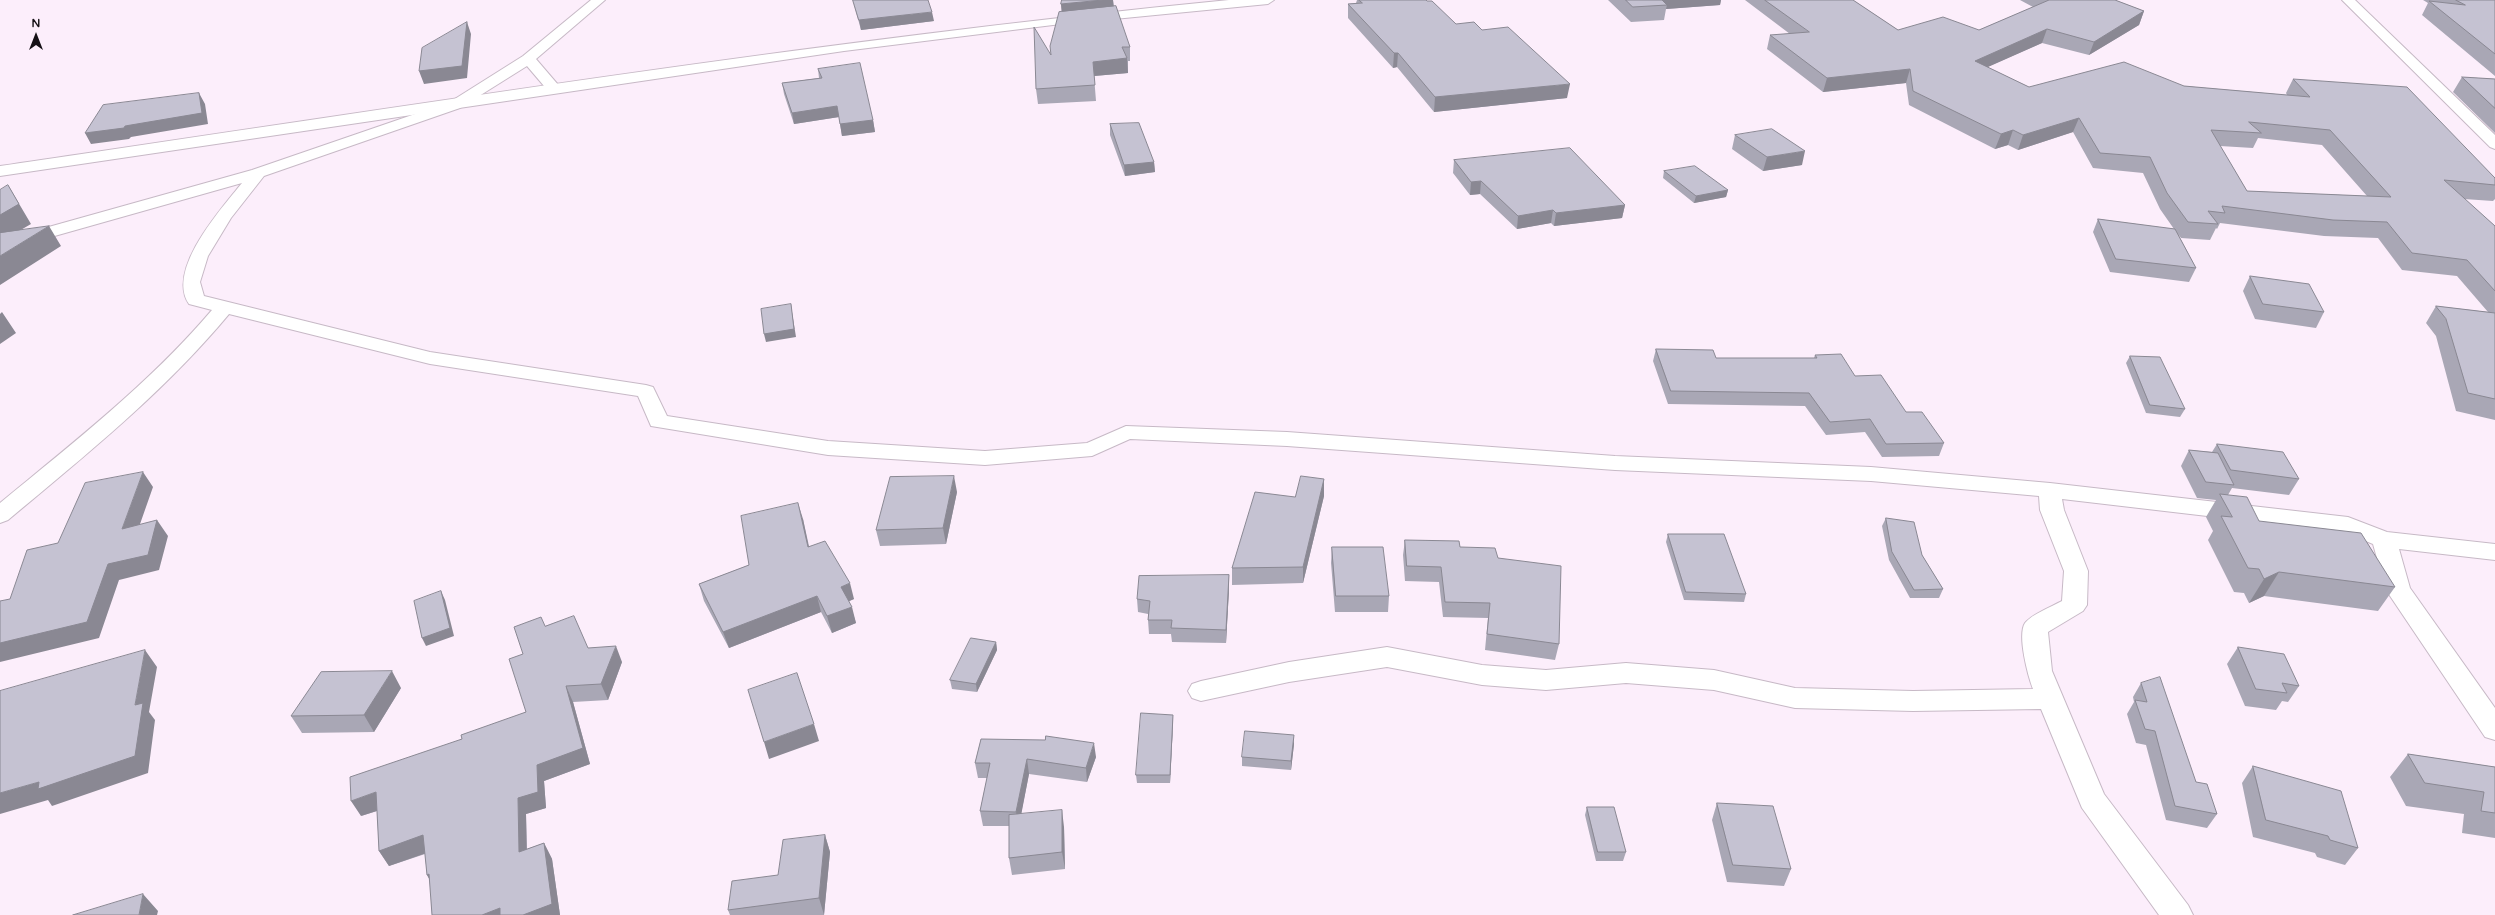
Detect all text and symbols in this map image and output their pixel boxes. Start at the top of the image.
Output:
north arrow [16,16,56,56]
text: N [32,17,40,30]

